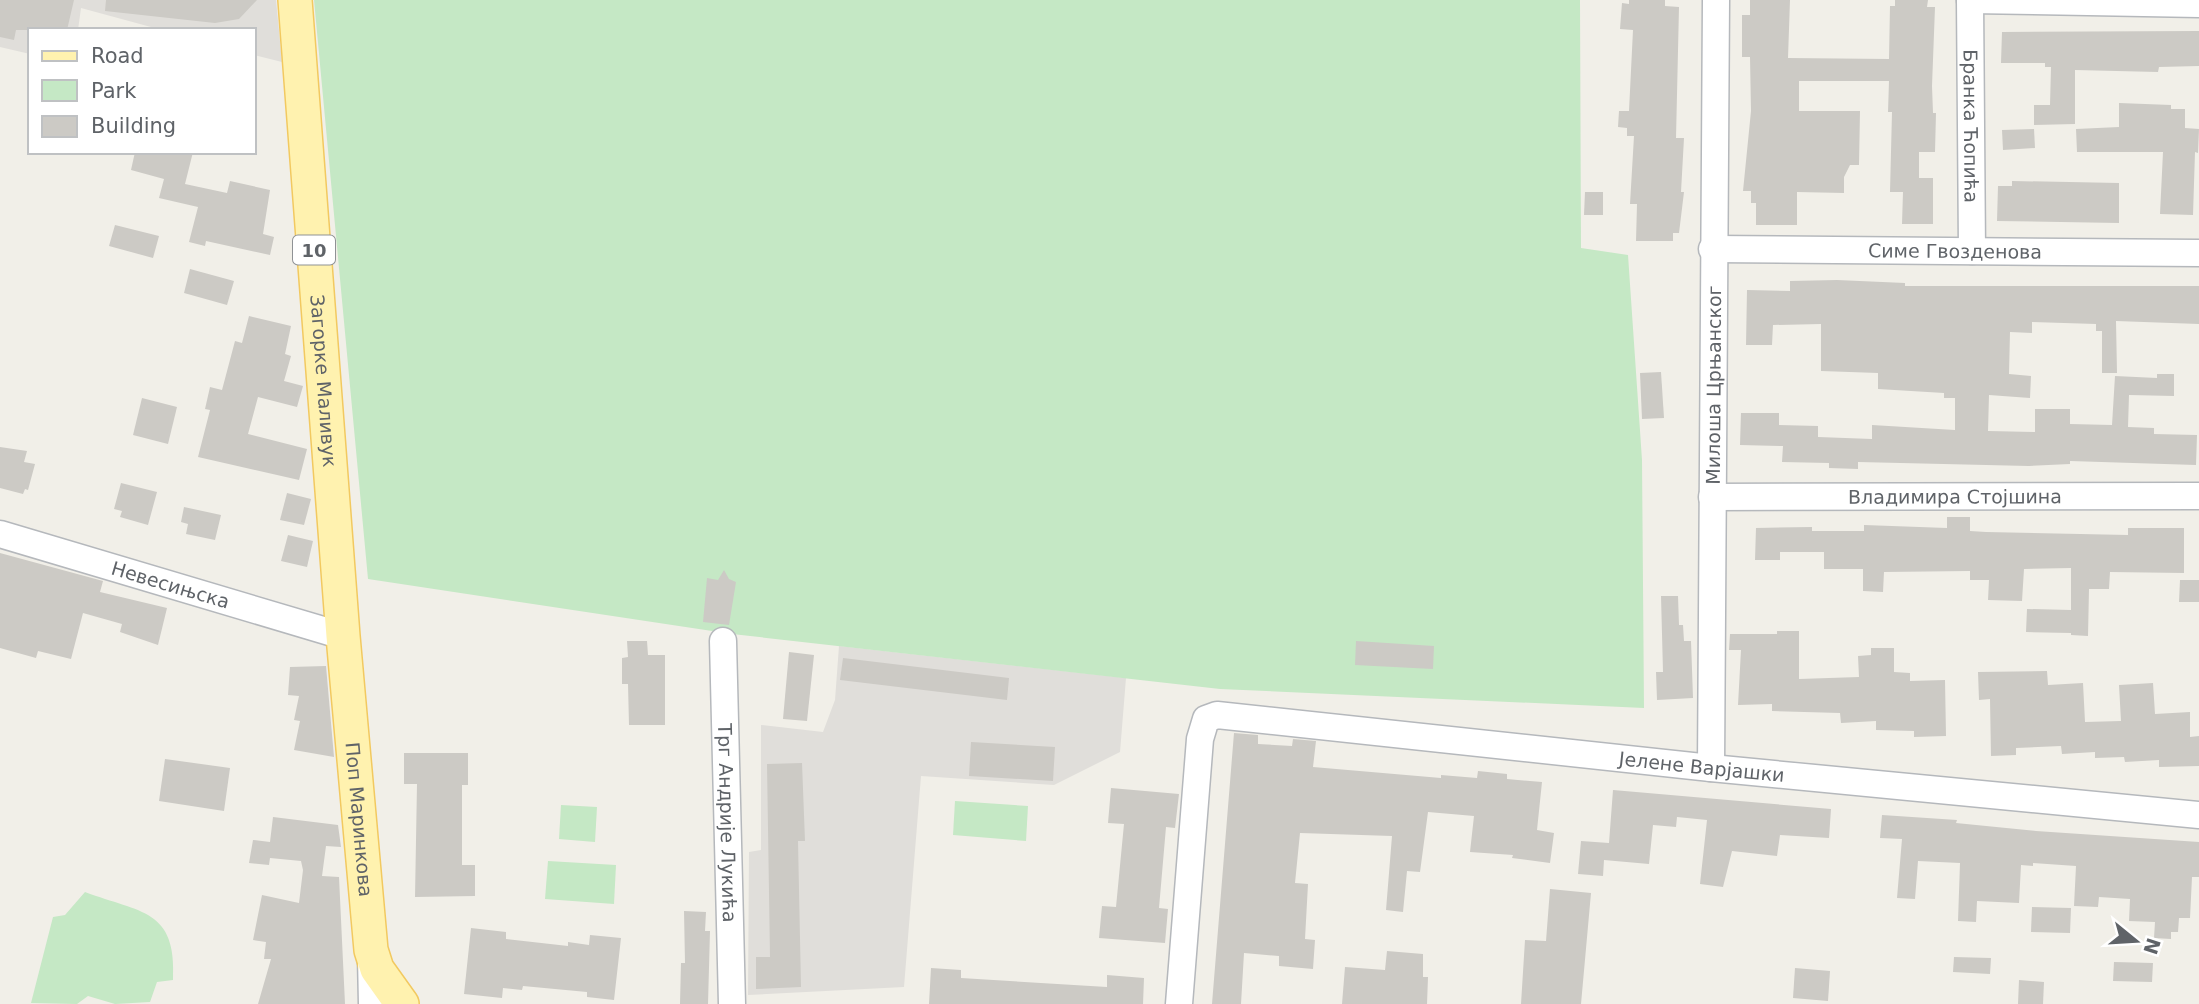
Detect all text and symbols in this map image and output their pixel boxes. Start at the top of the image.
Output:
legend [28,28,256,154]
text: Road [91,44,144,68]
street label: Бранка Ћопића [1959,49,1983,203]
text: Park [91,79,137,103]
text: Building [91,114,176,138]
road number: 10 [293,236,335,264]
street label: Симе Гвозденова [1868,239,2042,263]
street label: Милоша Црњанског [1702,285,1725,485]
street label: Загорке Маливук [306,294,341,468]
street label: Владимира Стојшина [1848,485,2062,508]
street label: Невесињска [109,557,232,613]
street label: Трг Андрије Лукића [714,722,741,923]
street label: Поп Маринкова [342,741,377,898]
street label: Јелене Варјашки [1617,747,1786,786]
north arrow [2101,906,2171,976]
text: N [2139,935,2165,957]

